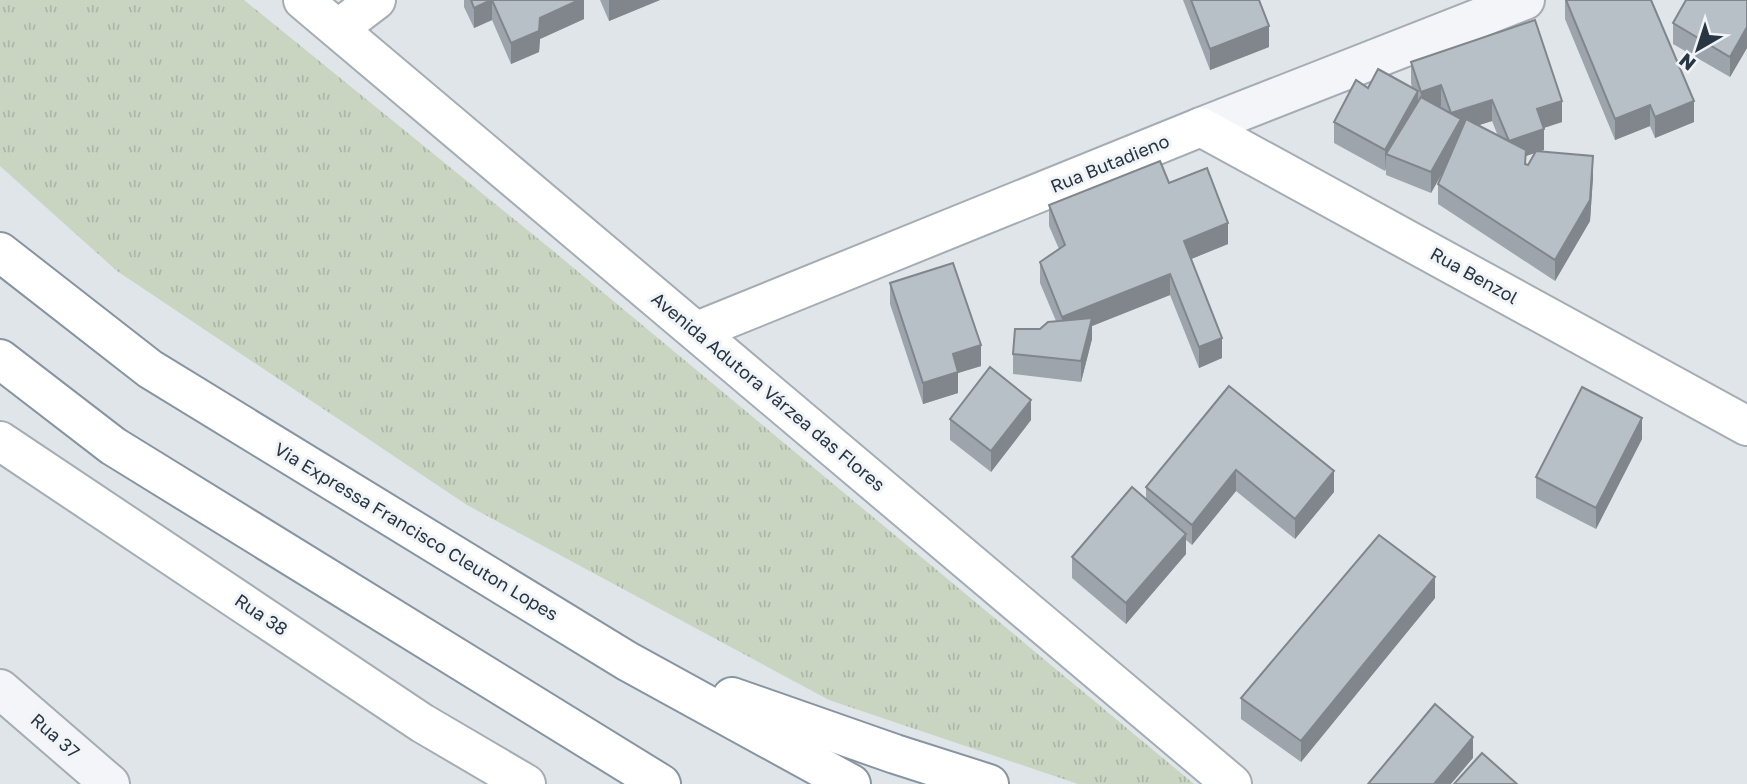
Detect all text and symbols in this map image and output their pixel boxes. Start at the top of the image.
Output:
north arrow [1663,14,1733,84]
text: N [1674,49,1700,76]
street label: Rua Butadieno [1047,129,1172,197]
street label: Rua Benzol [1427,242,1522,308]
street label: Avenida Adutora Várzea das Flores [647,287,890,495]
street label: Via Expressa Francisco Cleuton Lopes [271,437,562,625]
street label: Rua 38 [231,589,292,640]
street label: Rua 37 [27,708,85,762]

